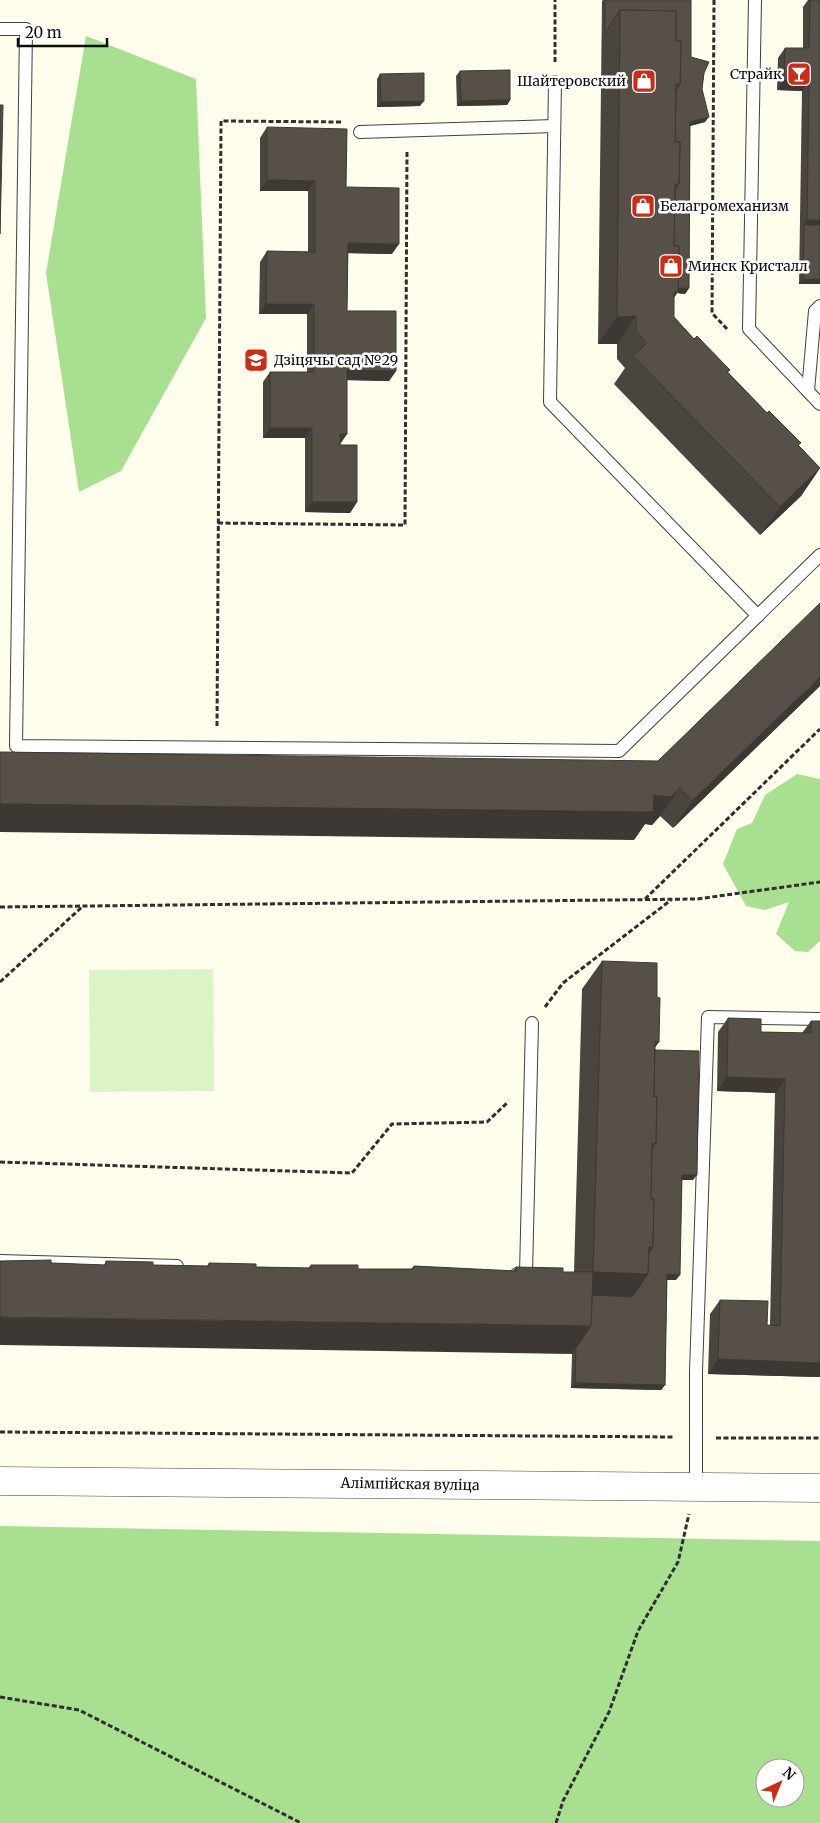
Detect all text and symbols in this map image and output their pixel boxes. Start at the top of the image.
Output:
scale bar [18,15,106,47]
text: 20 m [25,23,62,42]
bar icon: Страйк [786,61,812,87]
place label: Страйк [730,65,782,83]
shop icon: Шайтеровский [631,68,657,94]
place label: Шайтеровский [517,72,626,90]
shop icon: Белагромеханизм [630,193,656,219]
place label: Белагромеханизм [660,197,790,215]
shop icon: Минск Кристалл [658,253,684,279]
place label: Минск Кристалл [688,257,808,275]
school or university icon: Дзіцячы сад №29 [243,347,269,373]
place label: Дзіцячы сад №29 [274,351,398,369]
street label: Алімпійская вуліца [339,1474,480,1494]
north arrow [755,1758,805,1808]
text: N [779,1763,799,1784]

